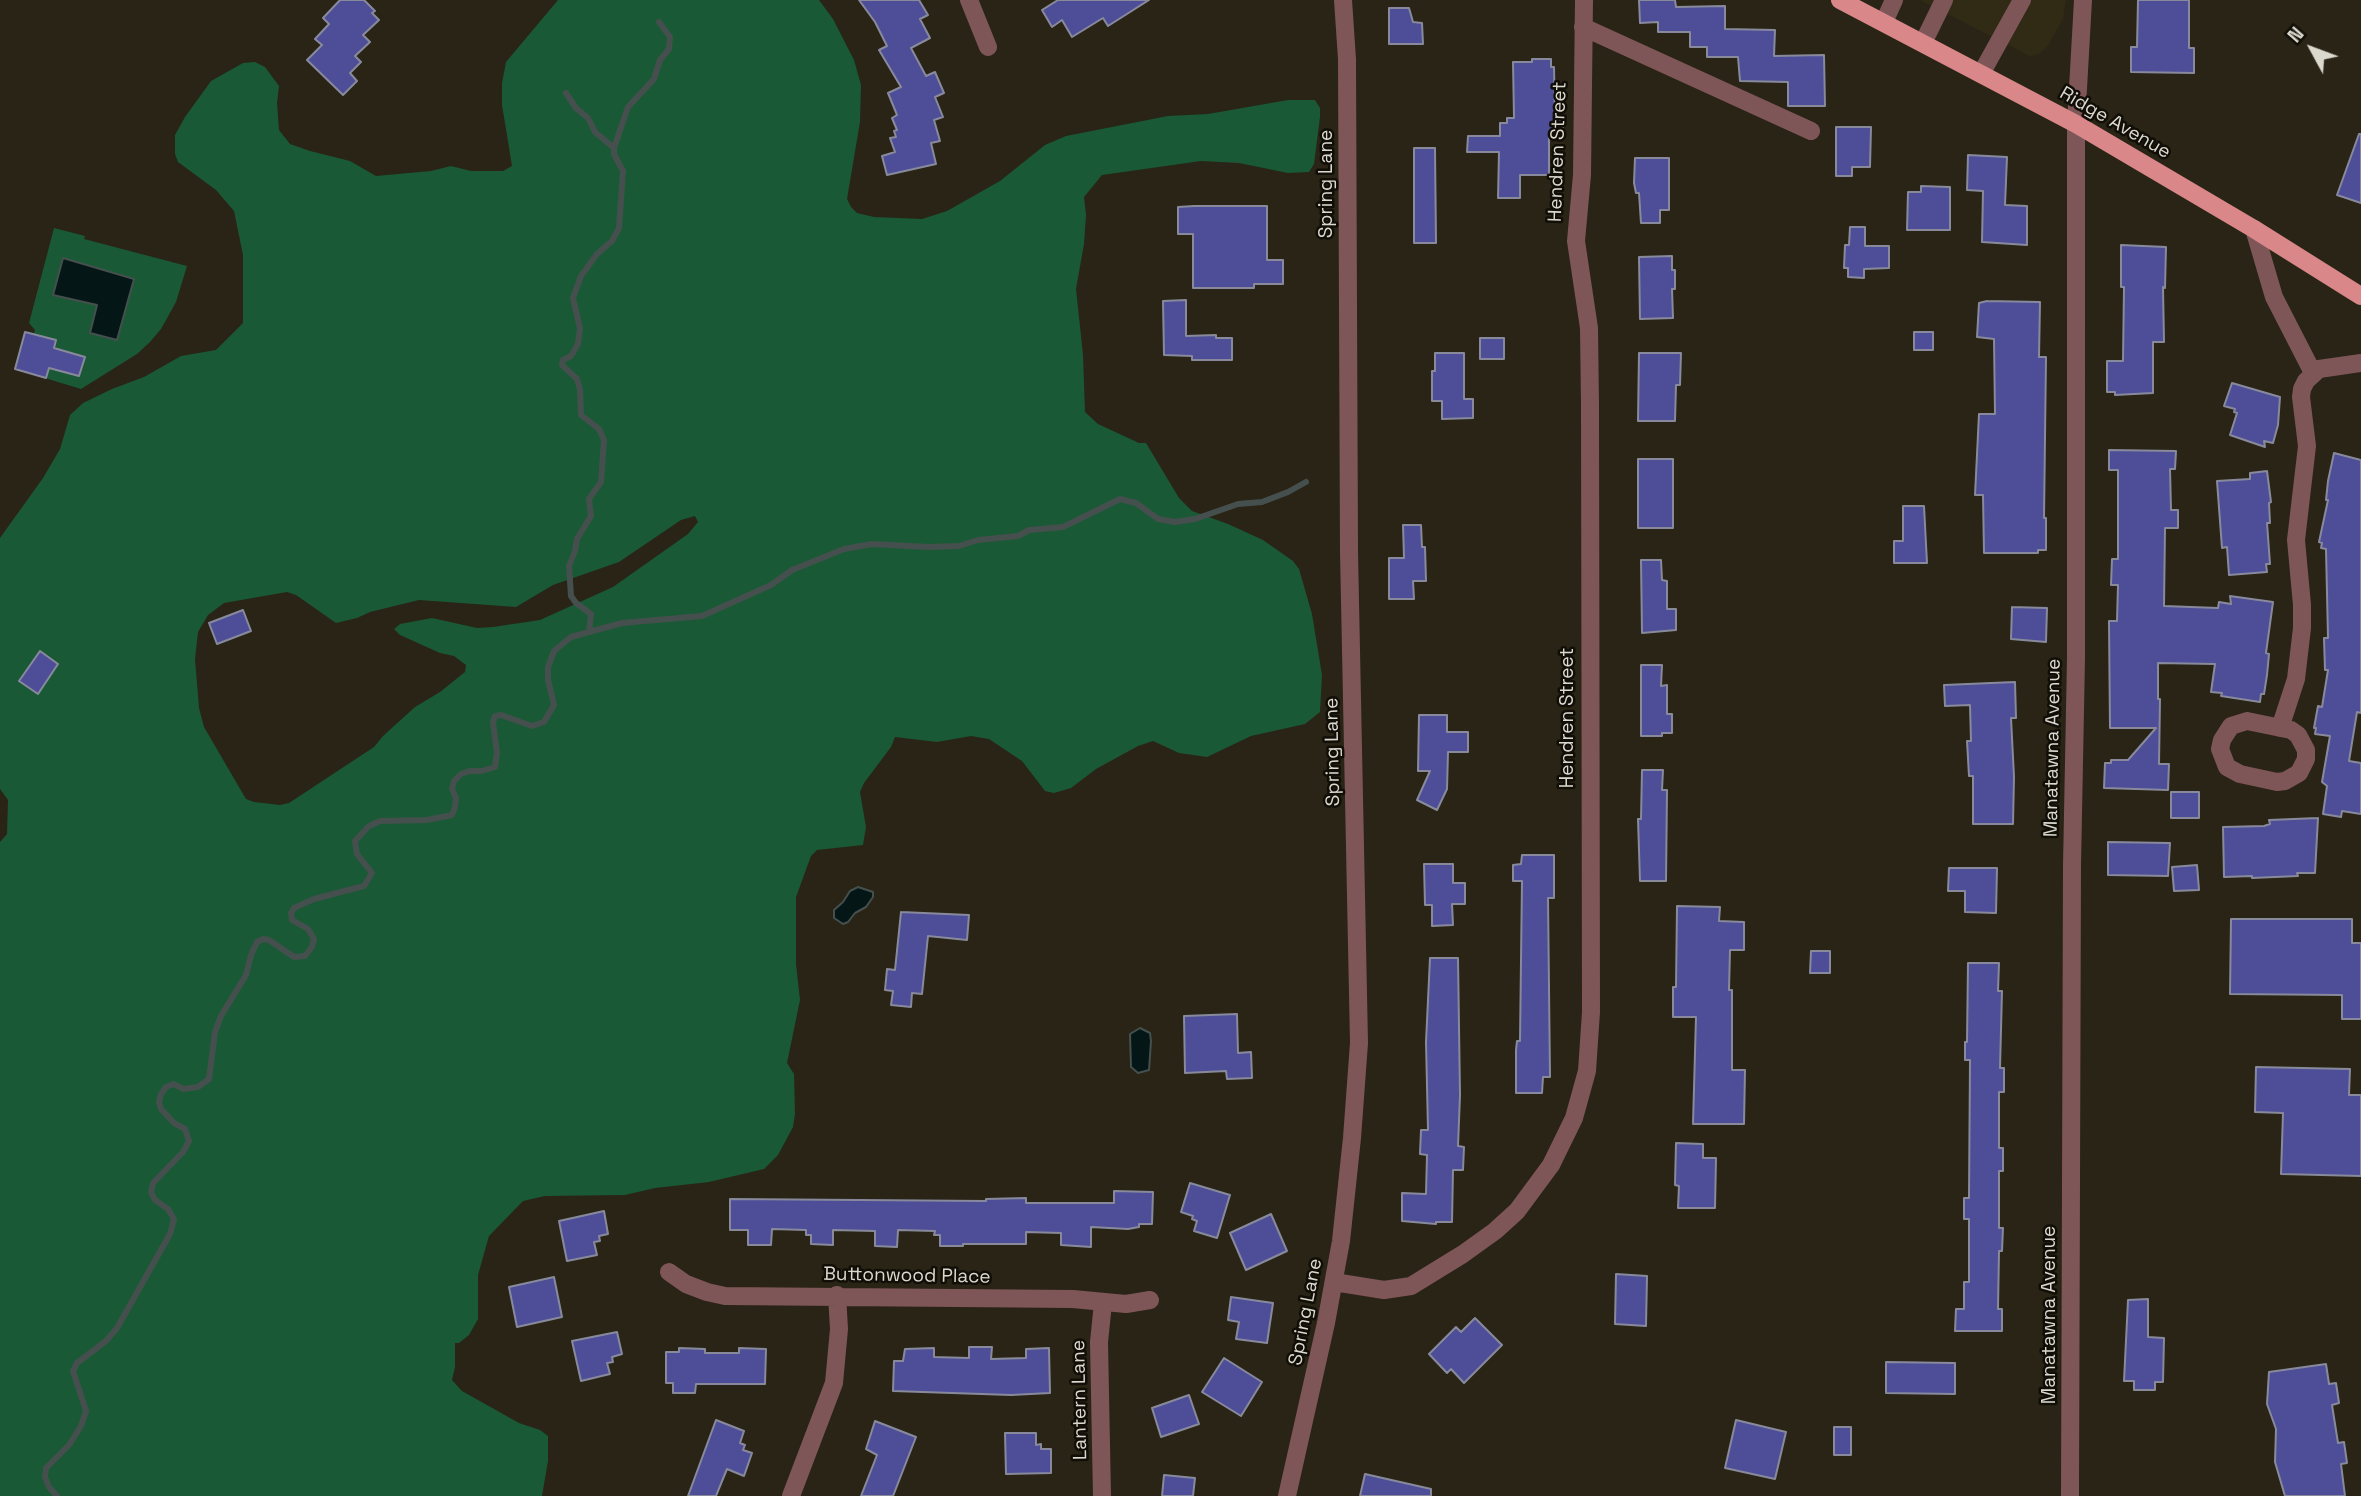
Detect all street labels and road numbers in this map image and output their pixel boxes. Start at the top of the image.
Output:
street label: Hendren Street [1544,82,1572,222]
street label: Ridge Avenue [2055,82,2175,164]
street label: Spring Lane [1316,130,1338,238]
street label: Hendren Street [1557,648,1579,788]
street label: Manatawna Avenue [2040,659,2066,837]
street label: Spring Lane [1321,697,1345,807]
street label: Manatawna Avenue [2039,1226,2061,1404]
street label: Spring Lane [1284,1257,1328,1367]
street label: Buttonwood Place [823,1263,991,1289]
street label: Lantern Lane [1068,1340,1092,1460]

